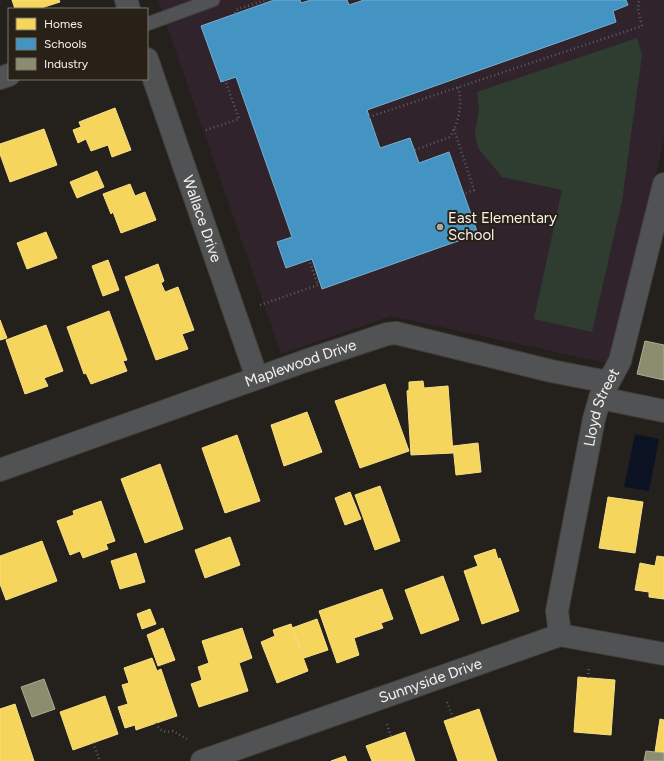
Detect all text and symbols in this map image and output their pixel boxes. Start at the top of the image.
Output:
legend [8,8,148,80]
text: Homes [44,17,83,31]
text: Schools [44,37,87,51]
text: Industry [44,57,89,71]
street label: Wallace Drive [179,173,225,264]
place label: East Elementary School [448,209,557,244]
marker: East Elementary School [435,222,445,232]
street label: Maplewood Drive [242,336,359,391]
street label: Lloyd Street [580,365,623,448]
street label: Sunnyside Drive [376,654,484,707]

